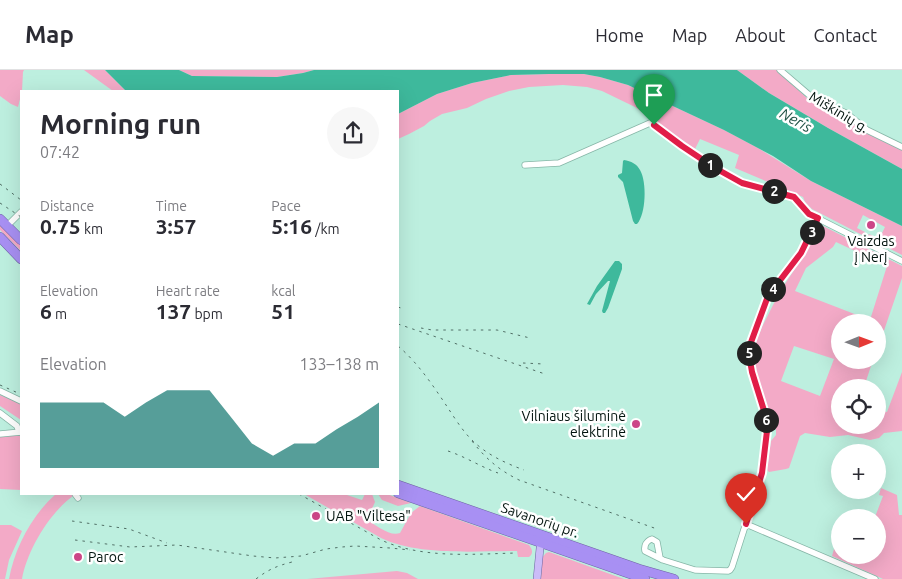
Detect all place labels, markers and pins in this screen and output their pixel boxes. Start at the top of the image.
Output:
pin [633,74,675,125]
pin: 1 [698,152,722,178]
pin: 2 [762,178,786,204]
marker: Vaizdas į Nerį [865,219,877,231]
pin: 3 [800,220,824,244]
place label: Vaizdas į Nerį [847,233,895,265]
pin: 4 [760,276,786,302]
pin: 5 [736,340,762,366]
place label: Vilniaus šiluminė elektrinė [521,408,626,440]
pin: 6 [754,408,778,432]
marker: Vilniaus šiluminė elektrinė [630,418,642,430]
pin [725,473,767,524]
place label: UAB "Viltesa" [326,508,411,524]
marker: UAB "Viltesa" [310,510,322,522]
place label: Paroc [88,549,124,565]
marker: Paroc [72,551,84,563]

